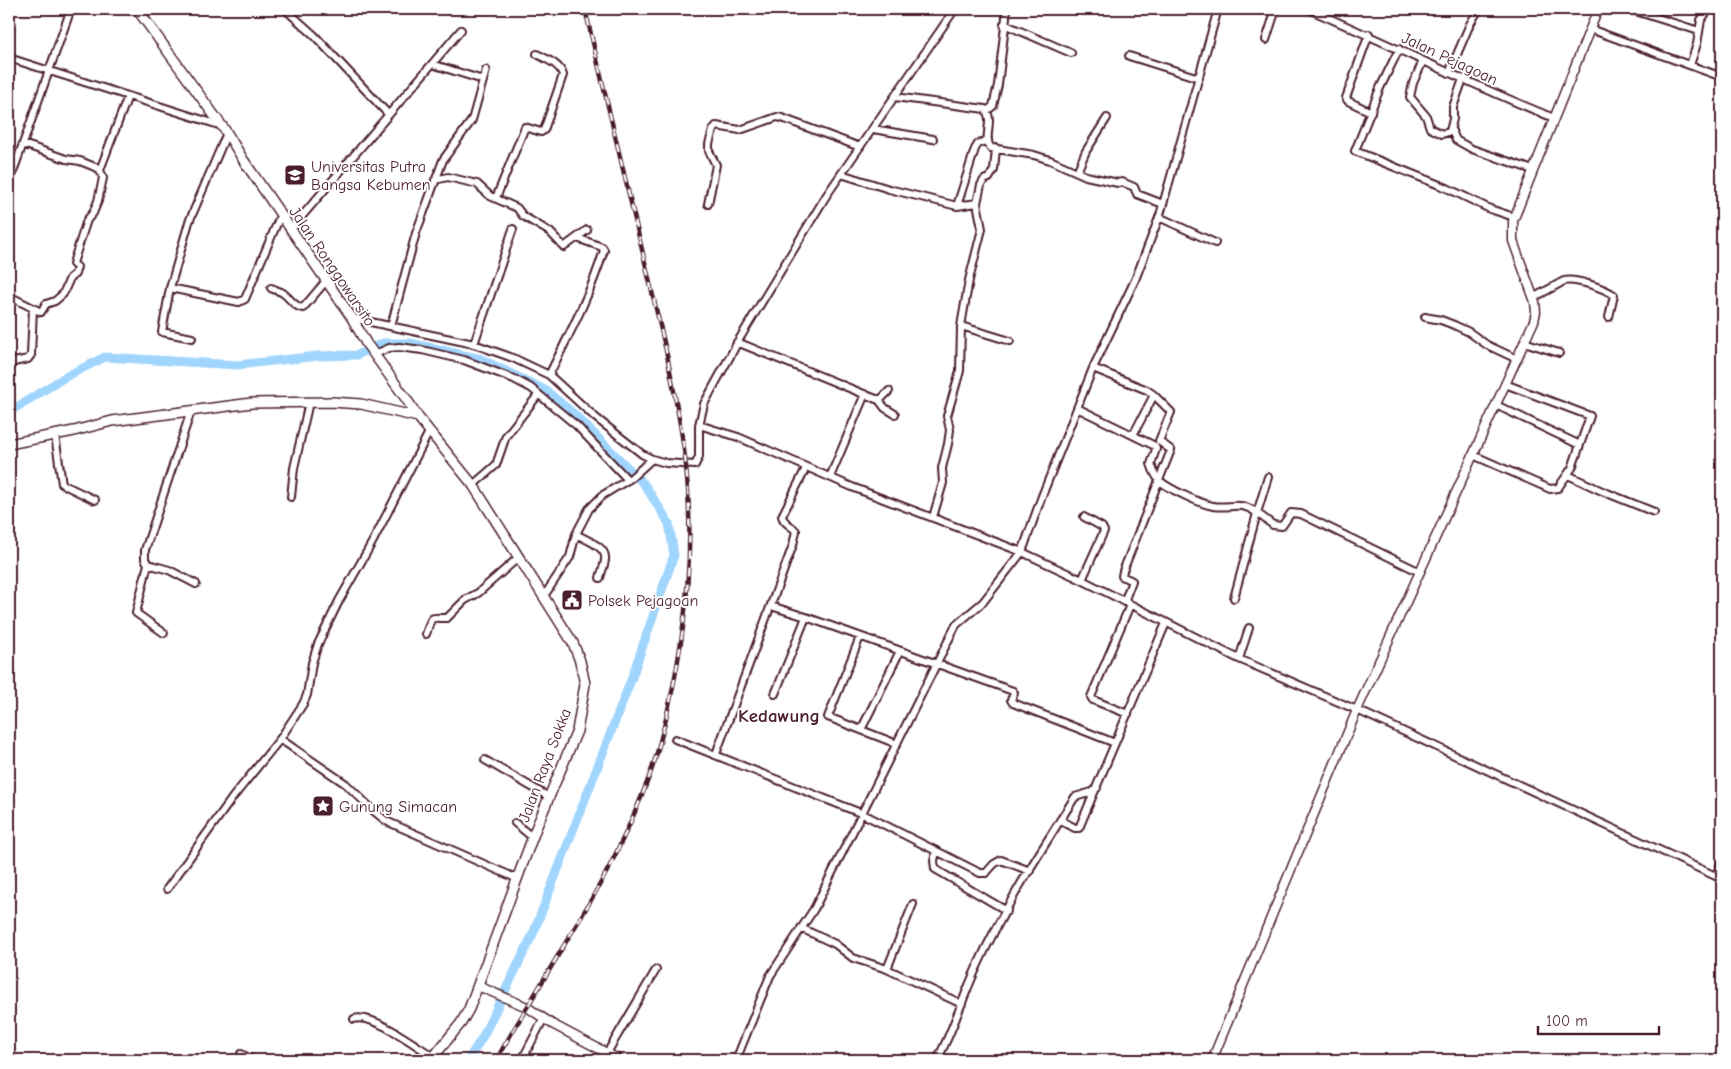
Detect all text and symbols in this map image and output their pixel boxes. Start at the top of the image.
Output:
street label: Jalan Pejagoan [1399,29,1500,89]
place label: Universitas Putra Bangsa Kebumen [311,158,431,194]
school or university icon: Universitas Putra Bangsa Kebumen [283,163,307,187]
street label: Jalan Ronggowarsito [286,203,379,330]
public building icon: Polsek Pejagoan [560,588,584,612]
place label: Polsek Pejagoan [588,592,698,610]
district label: Kedawung [738,705,820,727]
street label: Jalan Raya Sokka [515,706,575,825]
place icon: Gunung Simacan [311,794,335,818]
place label: Gunung Simacan [339,798,457,816]
scale bar [1538,1004,1660,1036]
text: 100 m [1546,1012,1588,1030]

